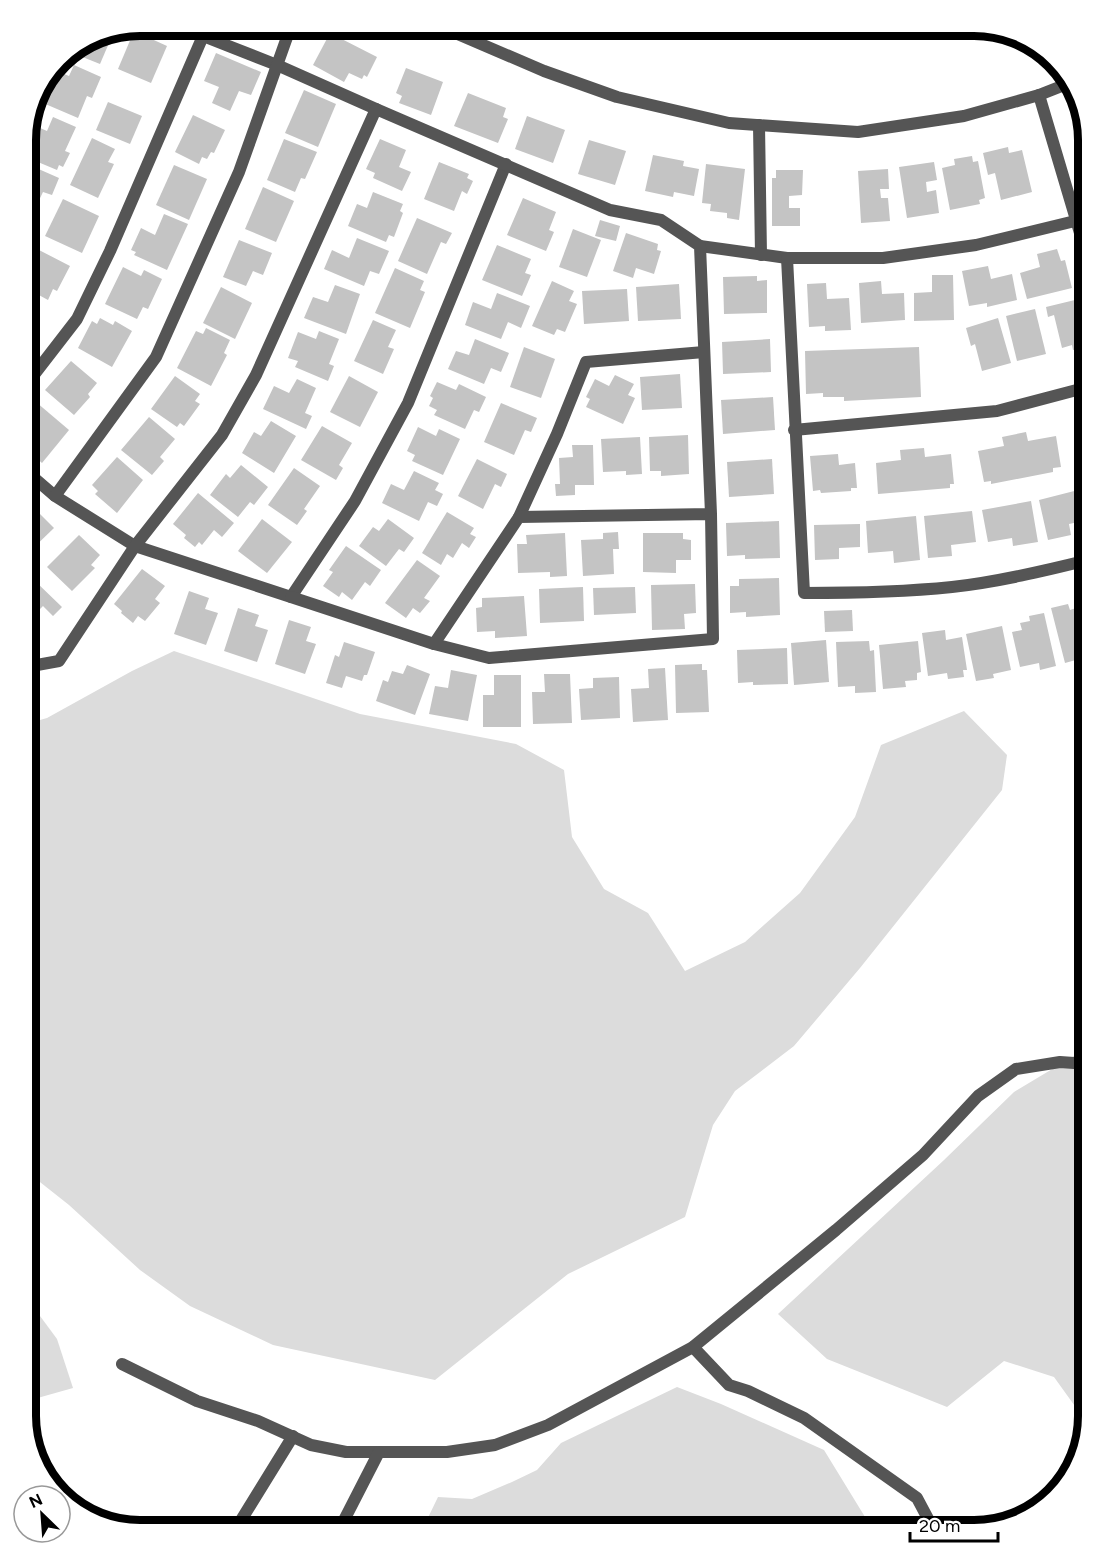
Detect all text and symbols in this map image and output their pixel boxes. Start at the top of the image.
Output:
north arrow [12,1484,72,1544]
text: N [26,1490,45,1512]
scale bar [910,1505,998,1543]
text: 20 m [919,1515,960,1537]

